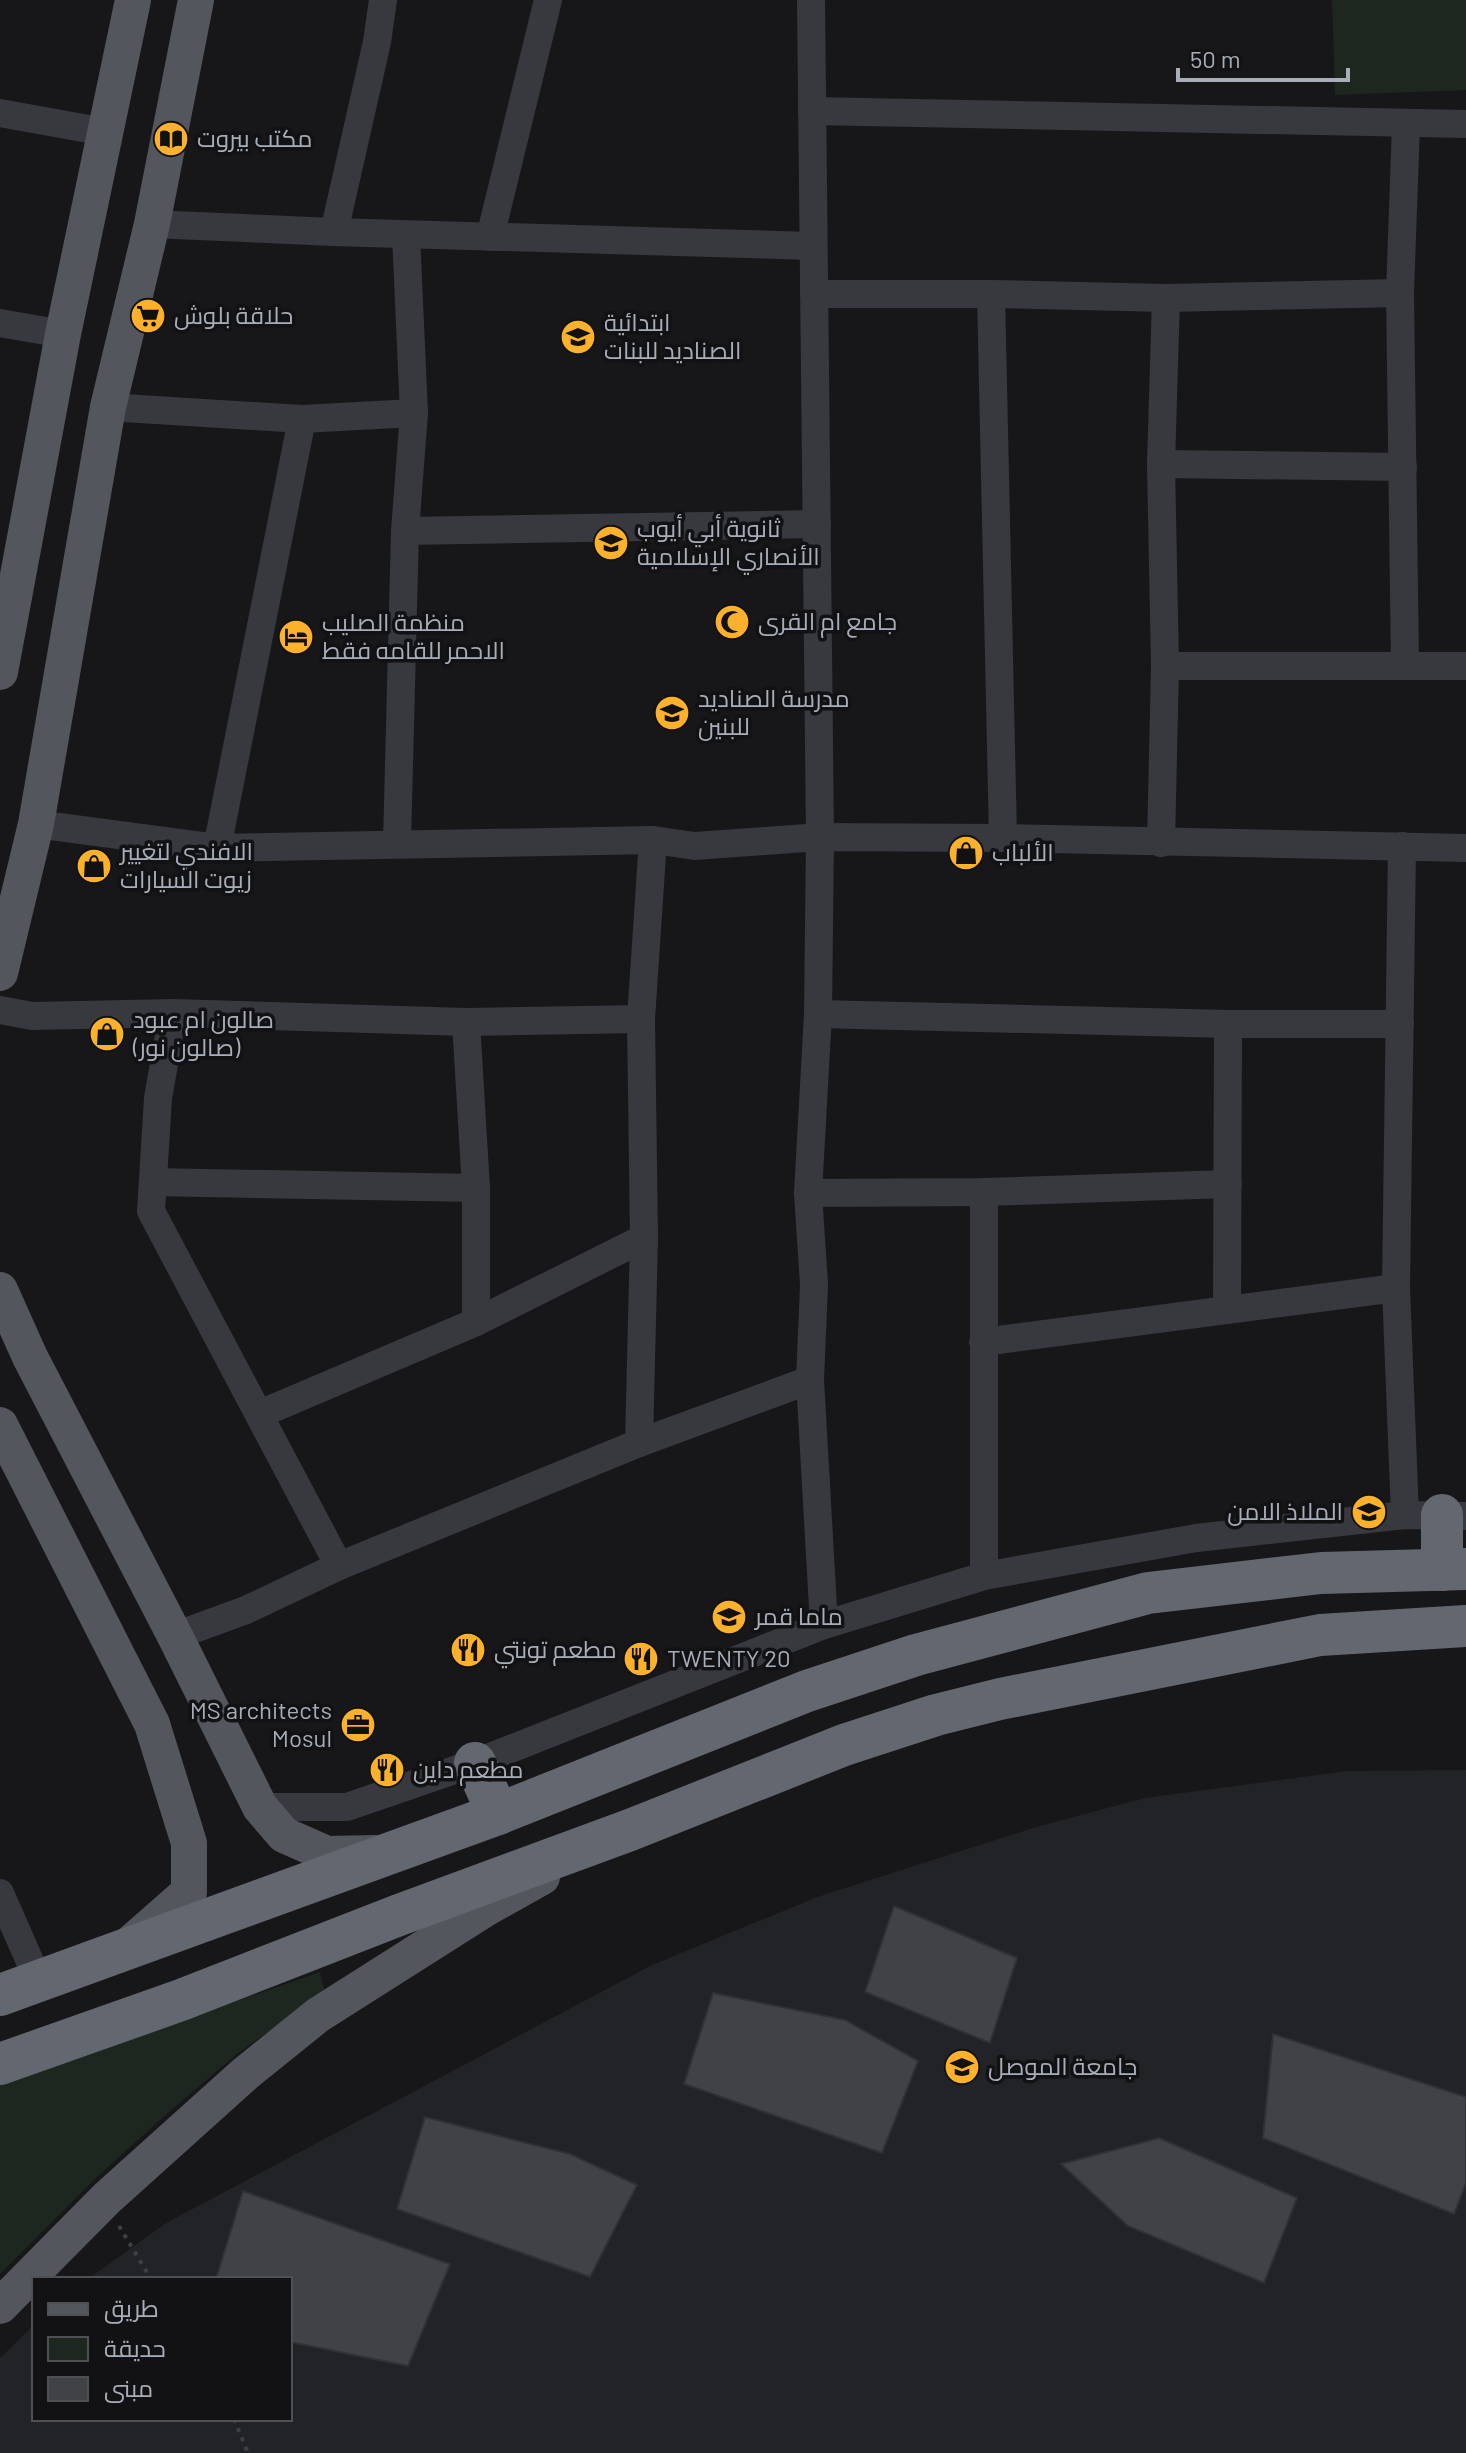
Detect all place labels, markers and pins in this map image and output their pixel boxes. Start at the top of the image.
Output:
library icon: مكتب بيروت [152,120,190,158]
place label: مكتب بيروت [197,123,312,152]
supermarket icon: حلاقة بلوش [129,297,167,335]
place label: حلاقة بلوش [174,300,293,330]
place label: ابتدائية الصناديد للبنات [604,307,741,364]
school or university icon: ابتدائية الصناديد للبنات [559,318,597,356]
place label: ثانوية أبي أيوب الأنصاري الإسلامية [637,513,820,575]
school or university icon: ثانوية أبي أيوب الأنصاري الإسلامية [592,524,630,562]
mosque icon: جامع ام القرى [713,603,751,641]
place label: جامع ام القرى [758,606,897,638]
place label: منظمة الصليب الاحمر للقامه فقط [322,607,505,664]
hotel icon: منظمة الصليب الاحمر للقامه فقط [277,618,315,656]
place label: مدرسة الصناديد للبنين [698,683,850,741]
school or university icon: مدرسة الصناديد للبنين [653,694,691,732]
shop icon: الألباب [947,834,985,872]
place label: الافندي لتغيير زيوت السيارات [118,836,253,893]
place label: الألباب [992,837,1054,866]
shop icon: الافندي لتغيير زيوت السيارات [75,847,113,885]
place label: صالون ام عبود (صالون نور) [132,1004,274,1062]
shop icon: صالون ام عبود (صالون نور) [88,1015,126,1053]
school or university icon: الملاذ الامن [1350,1493,1388,1531]
place label: الملاذ الامن [1227,1496,1343,1526]
school or university icon: ماما قمر [710,1598,748,1636]
place label: ماما قمر [753,1601,843,1630]
restaurant icon: مطعم تونتي [449,1631,487,1669]
place label: مطعم تونتي [494,1634,617,1669]
restaurant icon: TWENTY 20 [622,1640,660,1678]
place label: TWENTY 20 [667,1643,791,1672]
place label: MS architects Mosul [190,1695,332,1752]
office icon: MS architects Mosul [339,1706,377,1744]
restaurant icon: مطعم داين [368,1751,406,1789]
place label: مطعم داين [413,1754,524,1786]
school or university icon: جامعة الموصل [943,2048,981,2086]
place label: جامعة الموصل [988,2051,1137,2081]

